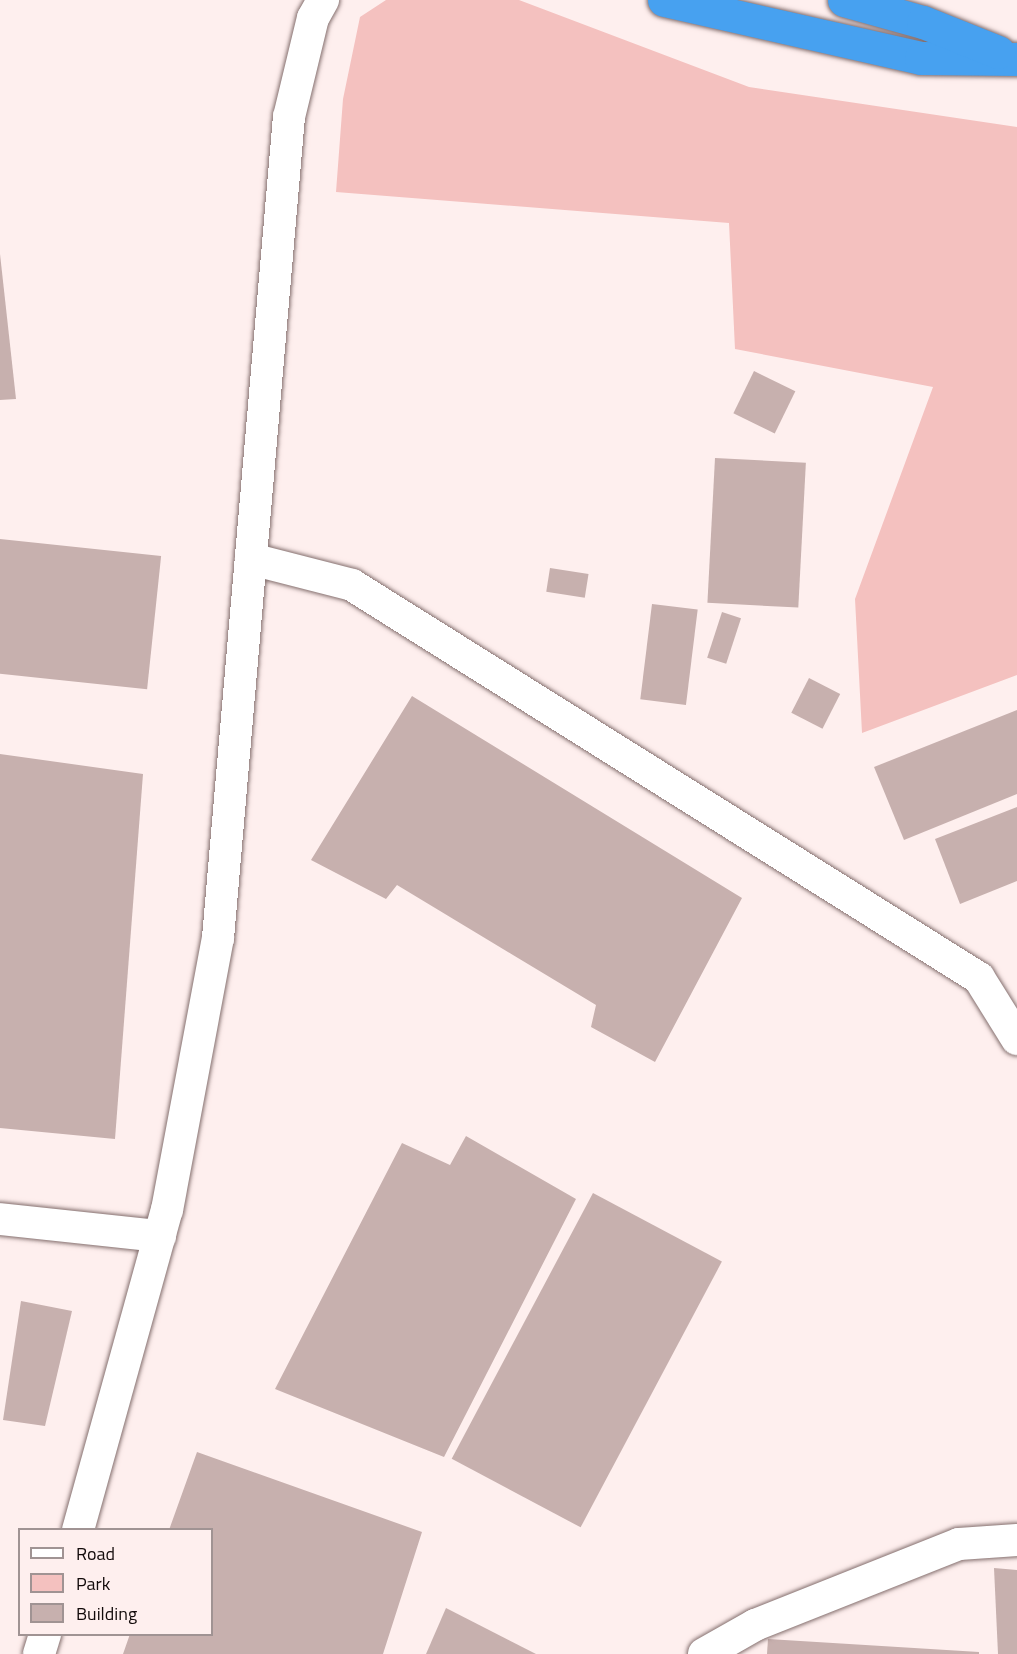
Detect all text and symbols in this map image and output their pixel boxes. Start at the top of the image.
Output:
legend [18,1528,213,1636]
text: Road [76,1540,115,1567]
text: Park [76,1570,110,1597]
text: Building [76,1600,137,1627]

